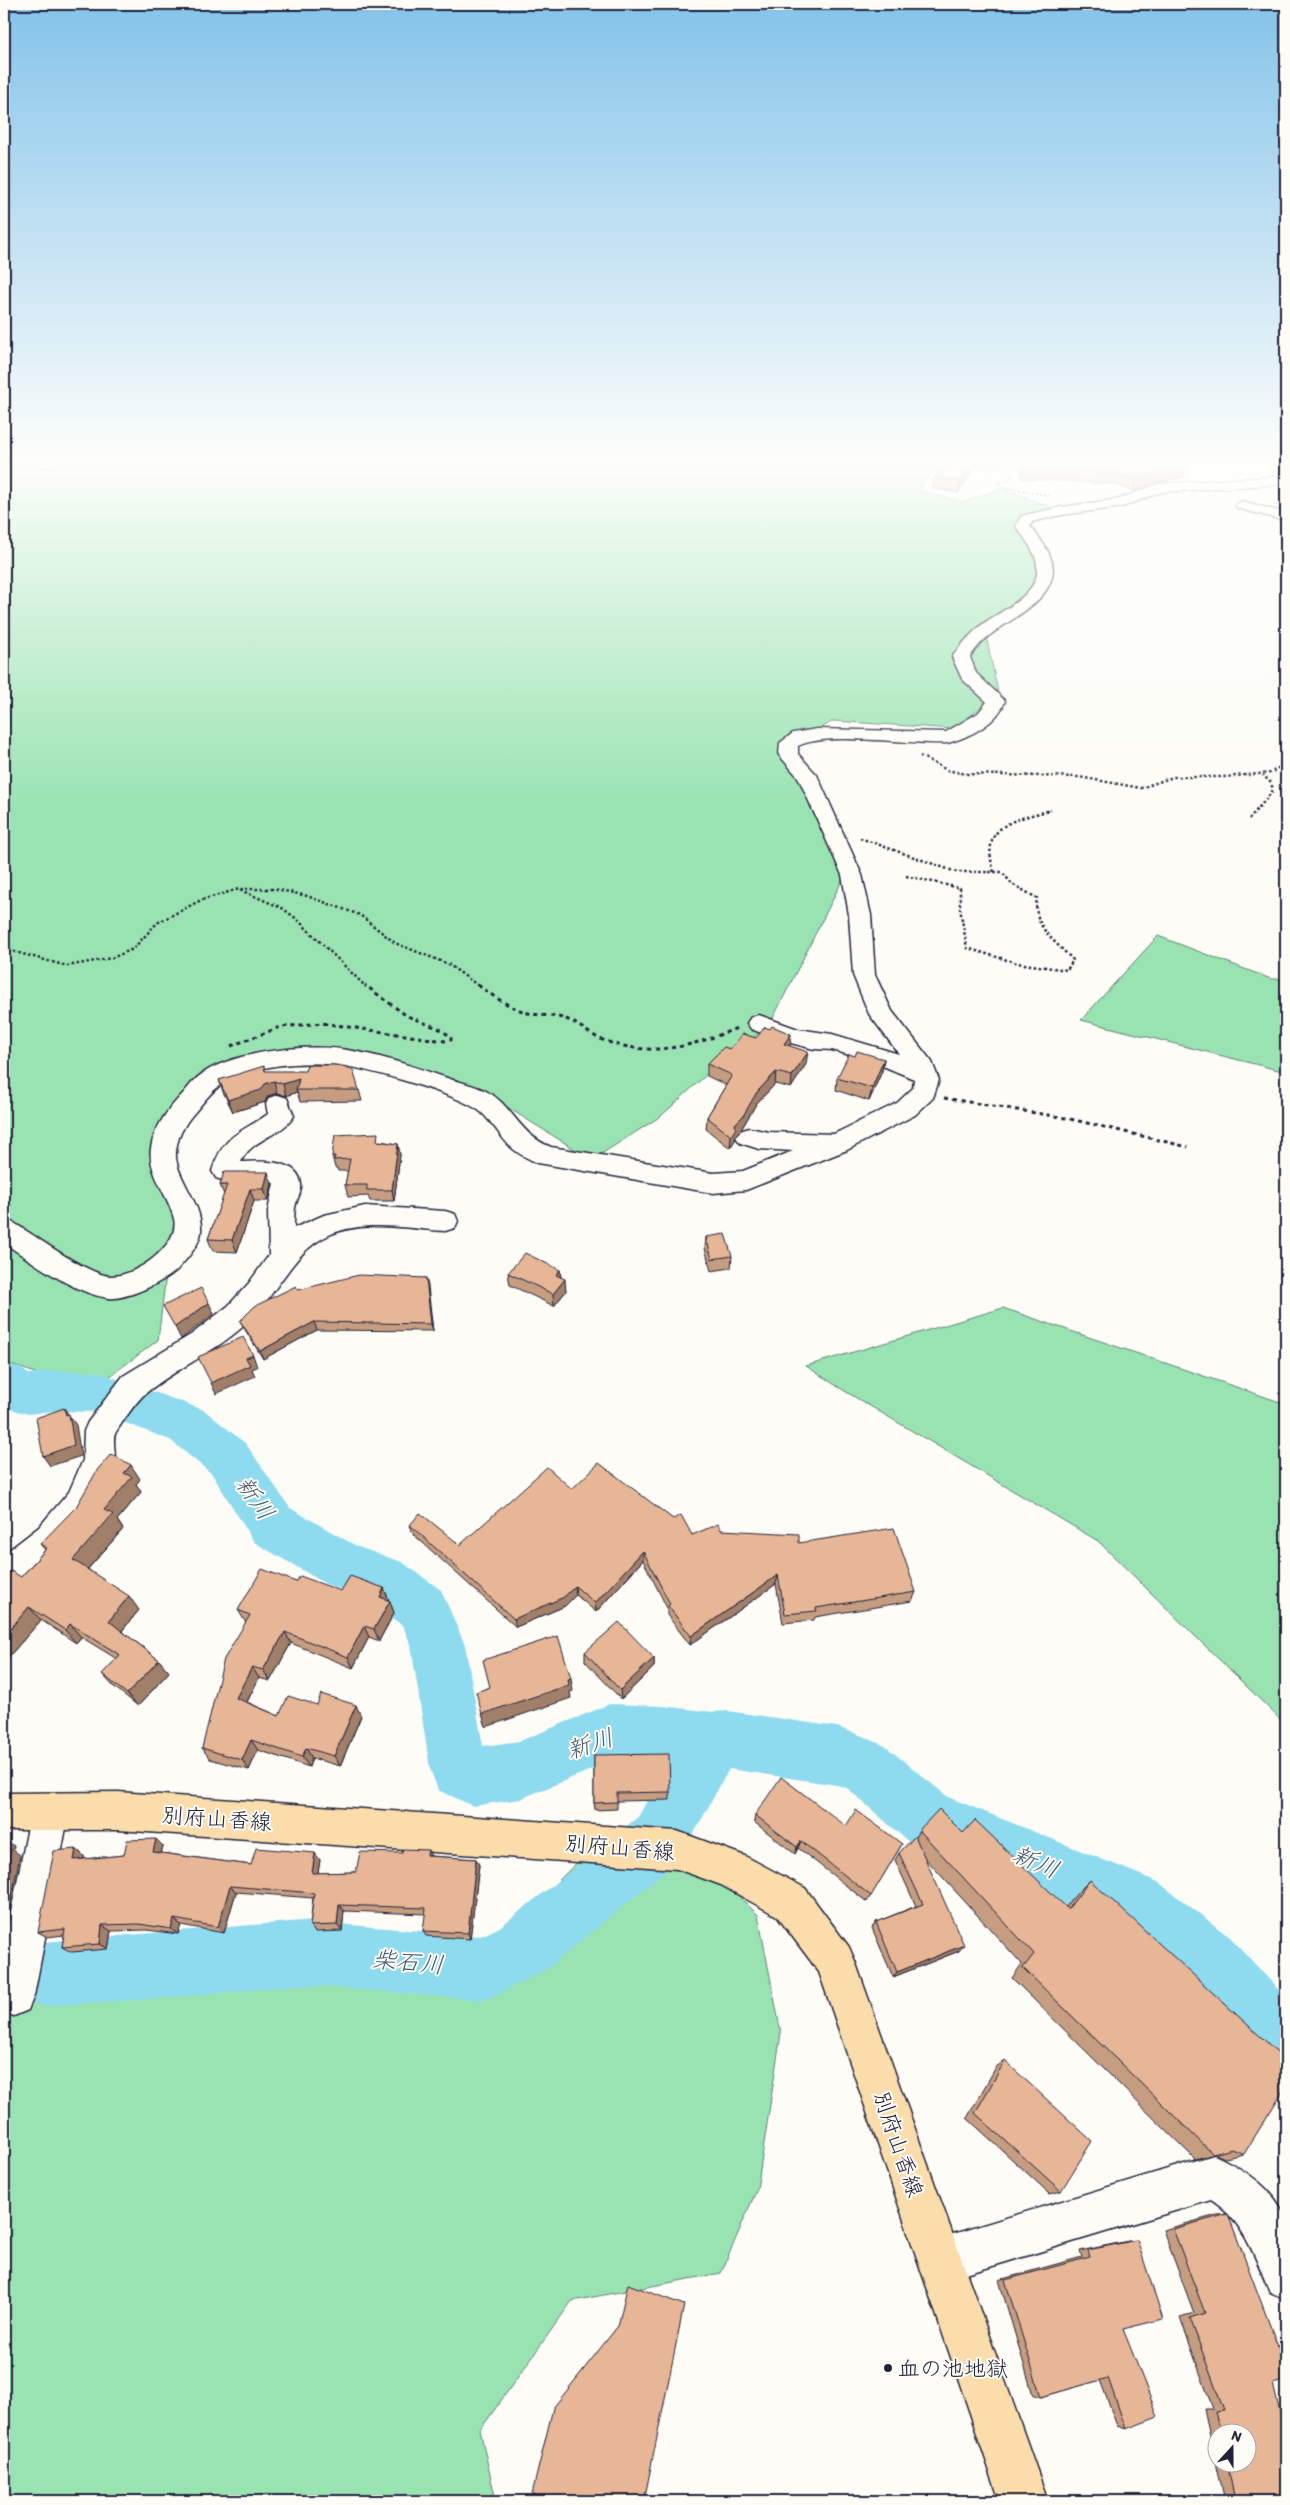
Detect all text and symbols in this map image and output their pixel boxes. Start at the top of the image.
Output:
water label: 新川 [230,1470,281,1526]
water label: 新川 [563,1722,617,1765]
street label: 別府山香線 [161,1801,273,1836]
street label: 別府山香線 [564,1829,676,1866]
water label: 新川 [1008,1839,1064,1884]
water label: 柴石川 [371,1944,445,1979]
street label: 別府山香線 [868,2088,929,2201]
place label: 血の池地獄 [898,2355,1008,2382]
marker: 血の池地獄 [882,2362,894,2374]
north arrow [1208,2422,1258,2472]
text: N [1229,2427,1244,2446]

